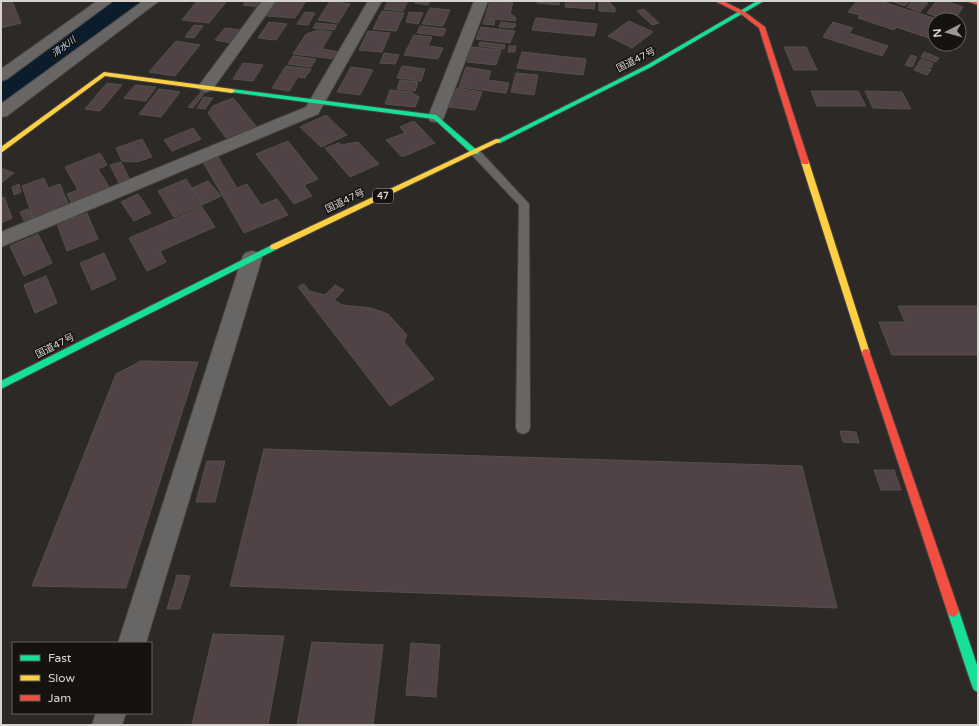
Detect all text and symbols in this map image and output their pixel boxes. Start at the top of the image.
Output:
north arrow [927,12,967,52]
text: N [931,28,944,38]
water label: 清水川 [50,34,79,59]
street label: 国道47号 [614,45,658,75]
street label: 国道47号 [323,187,367,215]
road number: 47 [373,189,393,203]
street label: 国道47号 [33,331,77,361]
legend [12,642,152,714]
text: Fast [48,651,72,665]
text: Slow [48,671,75,685]
text: Jam [48,691,71,705]

